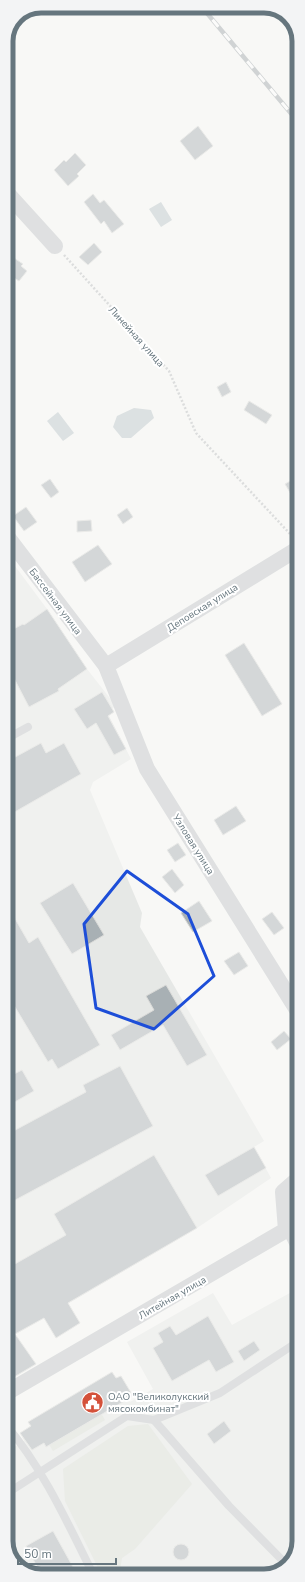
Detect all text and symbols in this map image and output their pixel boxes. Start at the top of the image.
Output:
street label: Линейная улица [105,303,167,370]
street label: Бассейная улица [26,566,85,638]
street label: Деповская улица [164,580,241,635]
street label: Узловая улица [168,811,217,878]
street label: Литейная улица [136,1273,209,1323]
public building icon: ОАО "Великолукский мясокомбинат" [80,1389,106,1415]
place label: ОАО "Великолукский мясокомбинат" [108,1390,209,1416]
scale bar [18,1540,116,1566]
text: 50 m [24,1546,52,1562]

